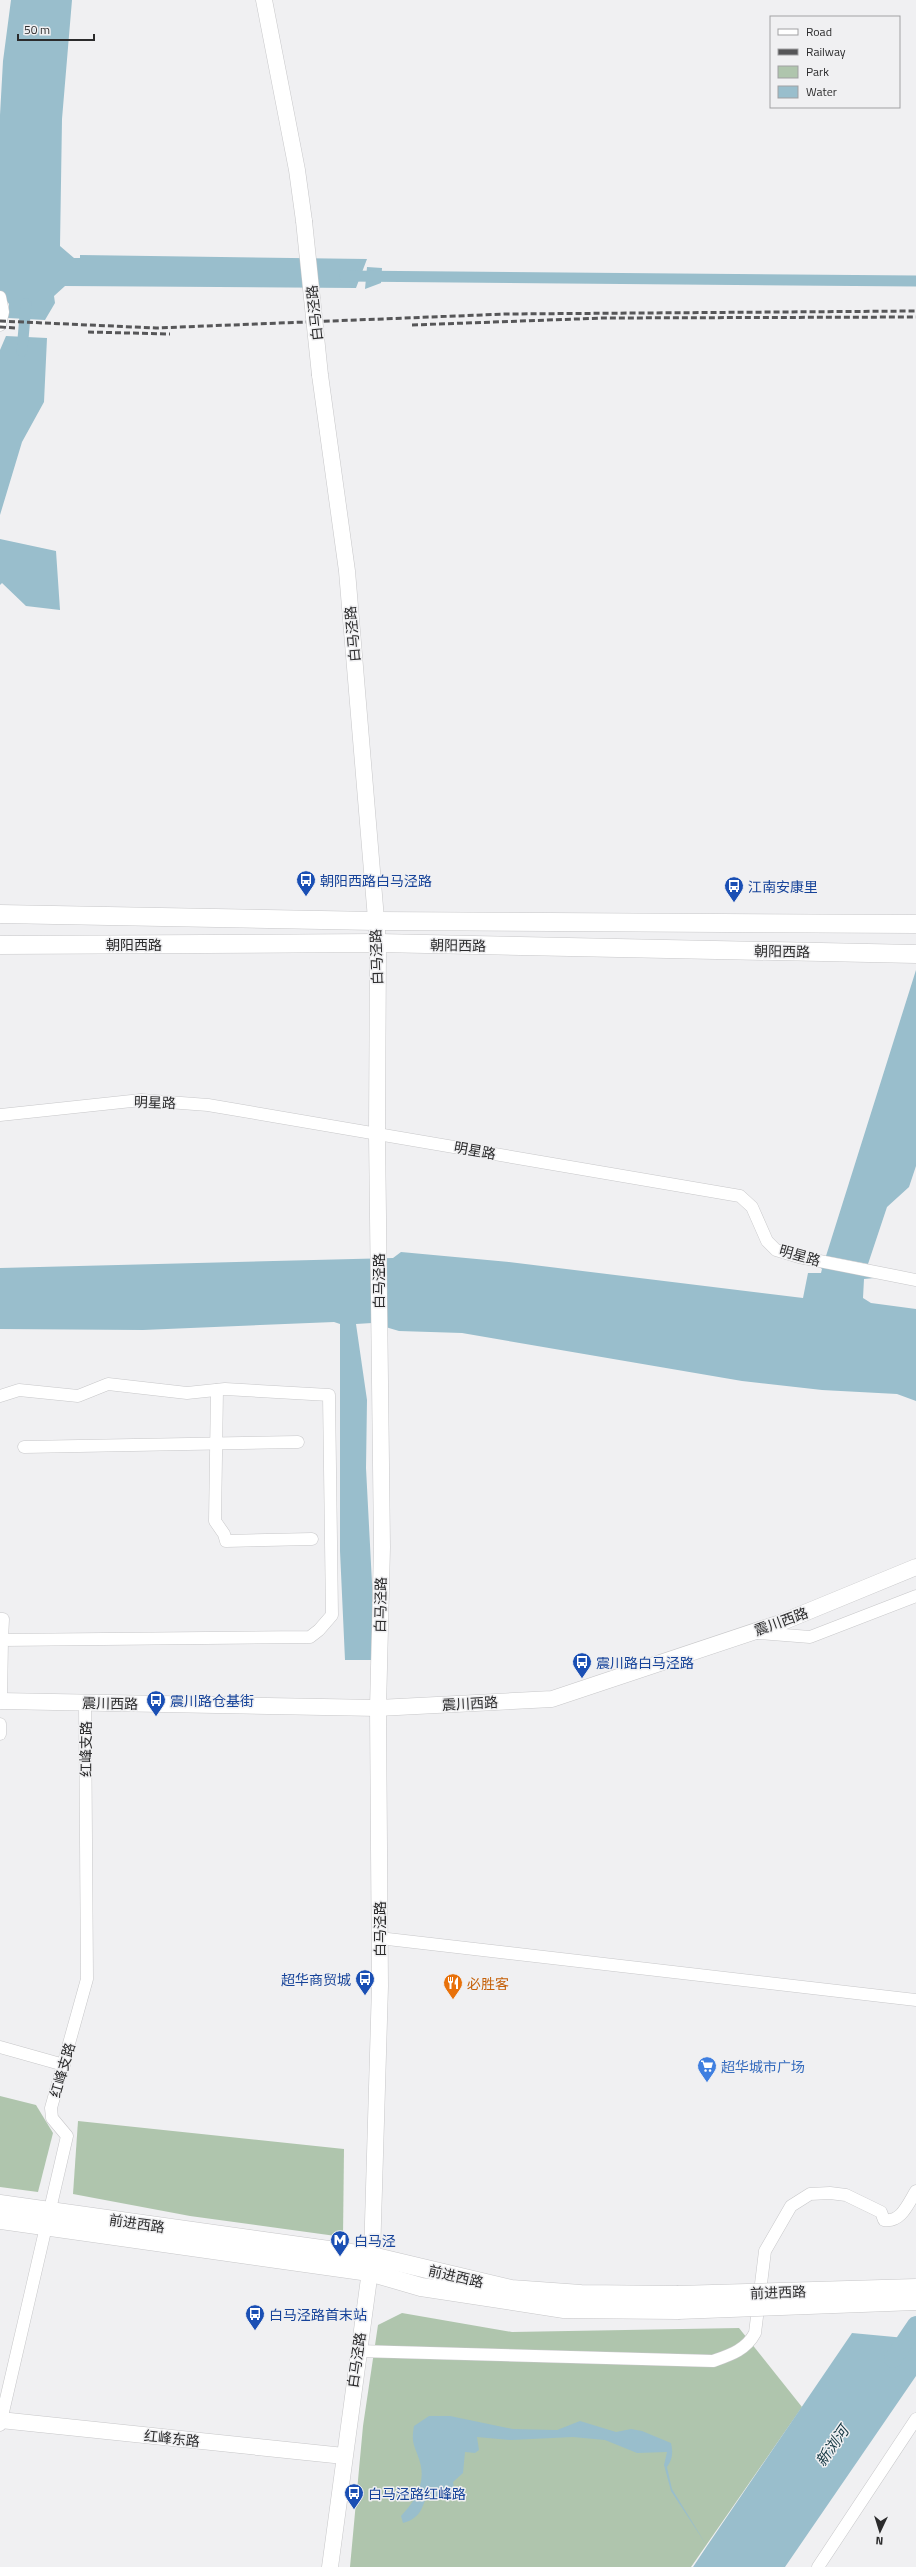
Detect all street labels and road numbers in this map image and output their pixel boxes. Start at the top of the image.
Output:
street label: 白马泾路 [301,284,327,342]
street label: 白马泾路 [339,605,365,663]
street label: 白马泾路 [365,929,387,985]
street label: 朝阳西路 [106,934,162,955]
street label: 朝阳西路 [430,934,486,956]
street label: 朝阳西路 [754,940,810,962]
street label: 明星路 [134,1091,176,1113]
street label: 明星路 [452,1136,498,1164]
street label: 明星路 [777,1239,823,1271]
street label: 白马泾路 [368,1253,389,1309]
street label: 白马泾路 [369,1577,391,1633]
street label: 震川西路 [751,1602,811,1640]
street label: 震川西路 [441,1691,499,1715]
street label: 震川西路 [82,1692,138,1714]
street label: 红峰支路 [75,1721,96,1777]
street label: 白马泾路 [369,1901,390,1957]
street label: 红峰支路 [44,2040,80,2100]
street label: 前进西路 [108,2209,166,2237]
street label: 前进西路 [426,2259,486,2293]
street label: 前进西路 [750,2281,806,2303]
street label: 白马泾路 [342,2331,370,2389]
street label: 红峰东路 [143,2425,201,2451]

